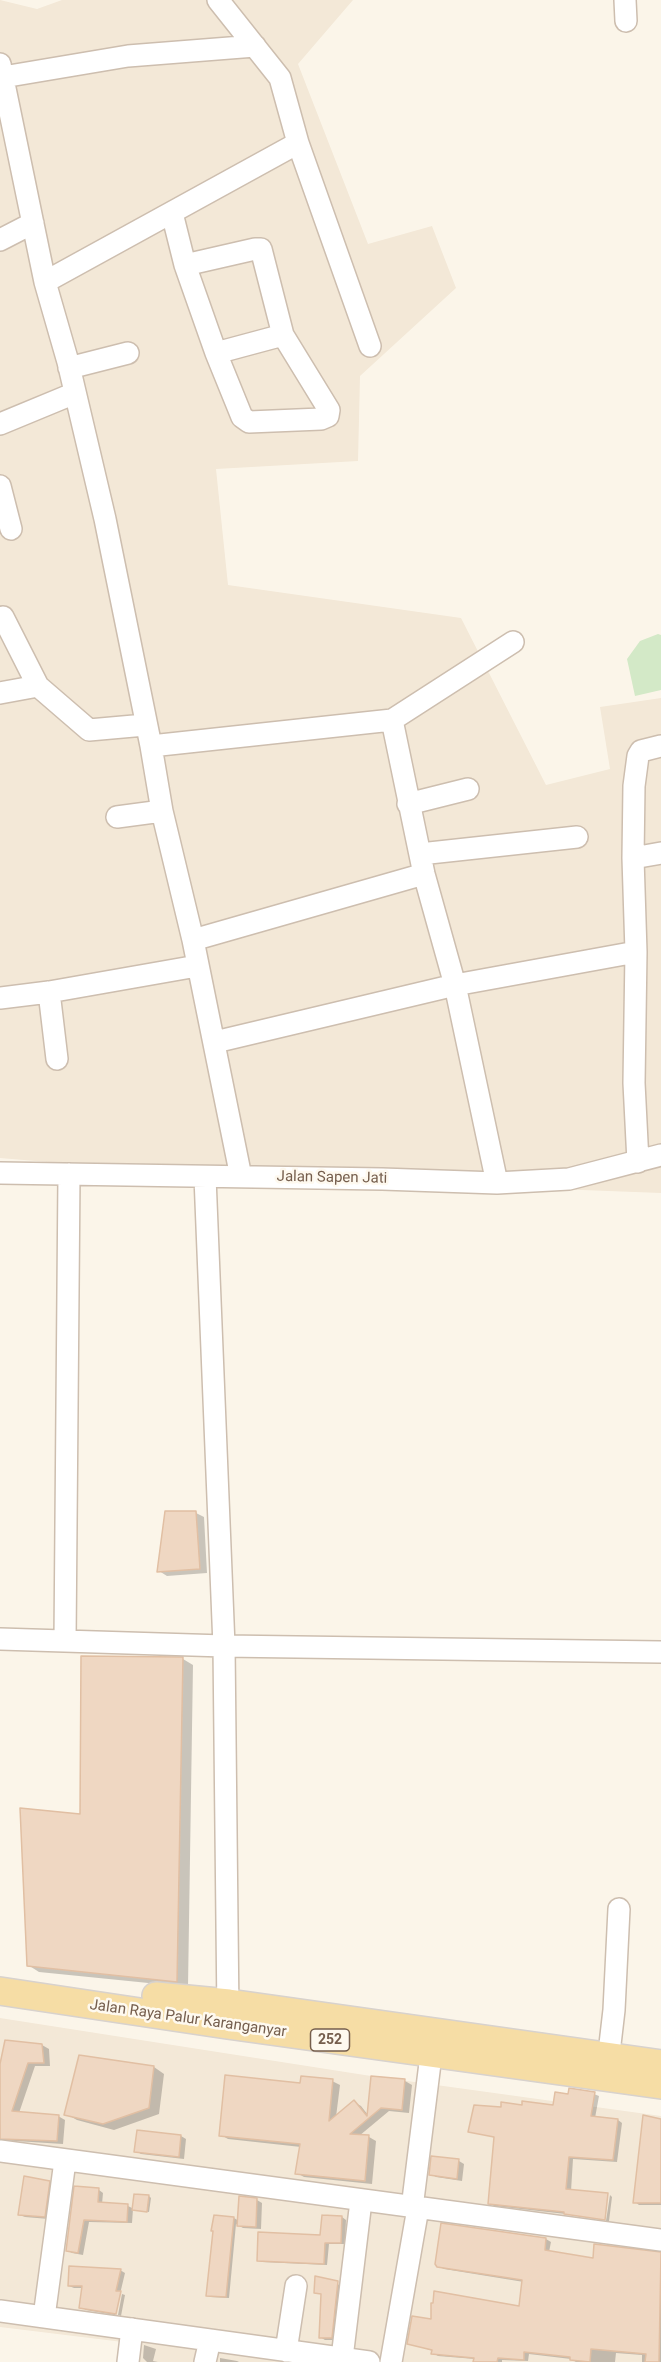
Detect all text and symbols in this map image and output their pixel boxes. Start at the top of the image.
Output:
street label: Jalan Sapen Jati [277,1168,387,1188]
street label: Jalan Raya Palur Karanganyar [88,1996,288,2042]
road number: 252 [310,2029,350,2051]

